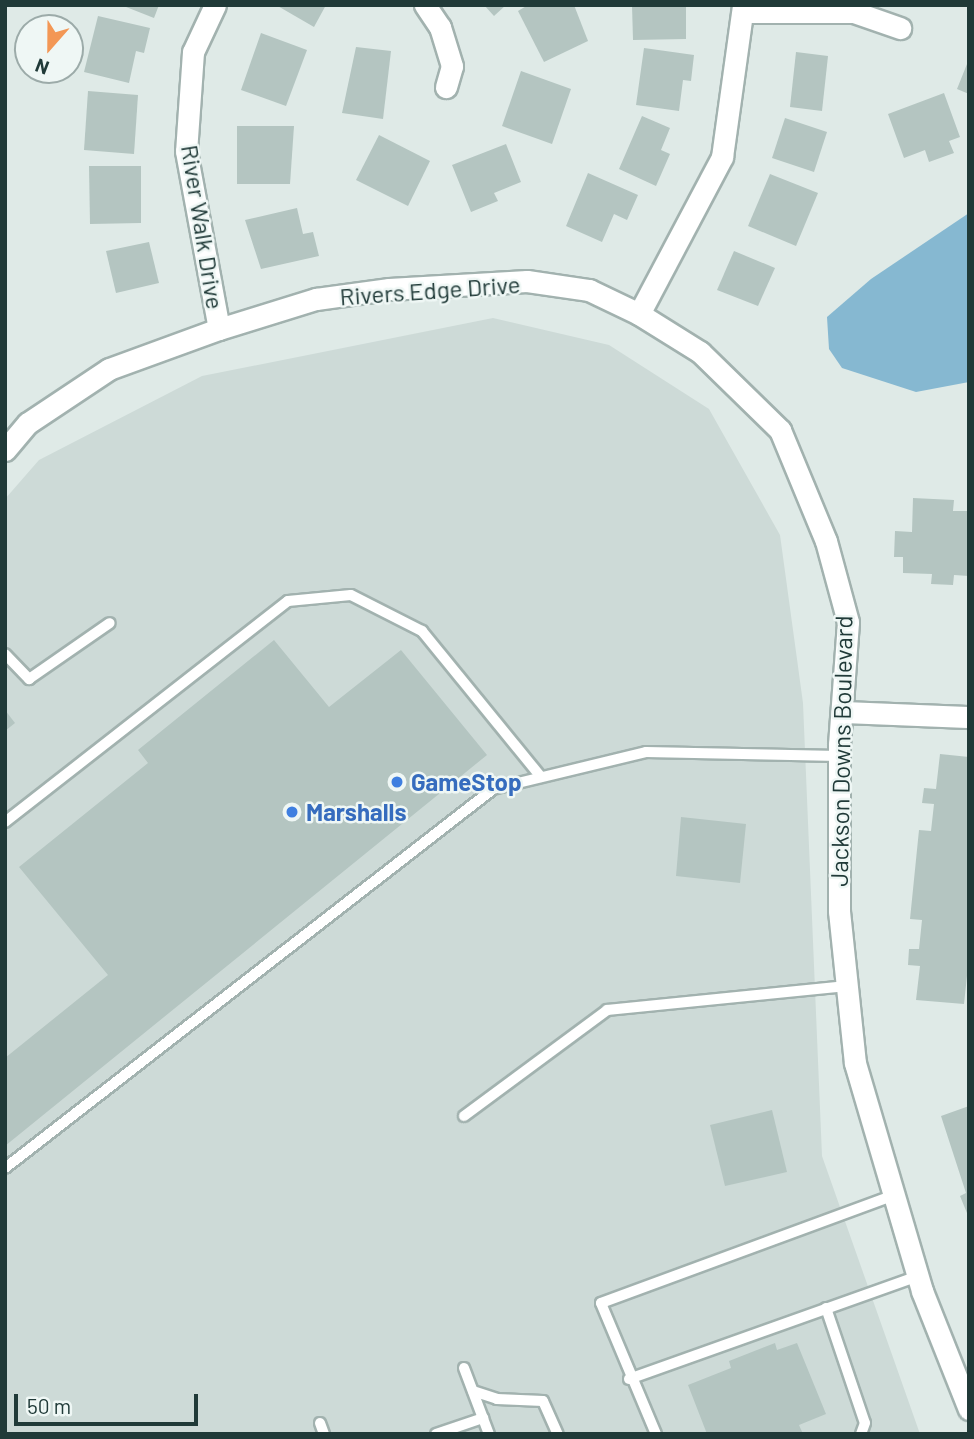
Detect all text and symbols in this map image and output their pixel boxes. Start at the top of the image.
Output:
north arrow [14,14,84,84]
text: N [32,54,52,80]
street label: River Walk Drive [176,143,230,311]
street label: Rivers Edge Drive [339,269,521,311]
street label: Jackson Downs Boulevard [824,615,858,887]
place label: GameStop [411,768,522,796]
marker: GameStop [389,774,405,790]
place label: Marshalls [306,798,406,826]
marker: Marshalls [284,804,300,820]
scale bar [18,1380,201,1424]
text: 50 m [27,1393,71,1418]

